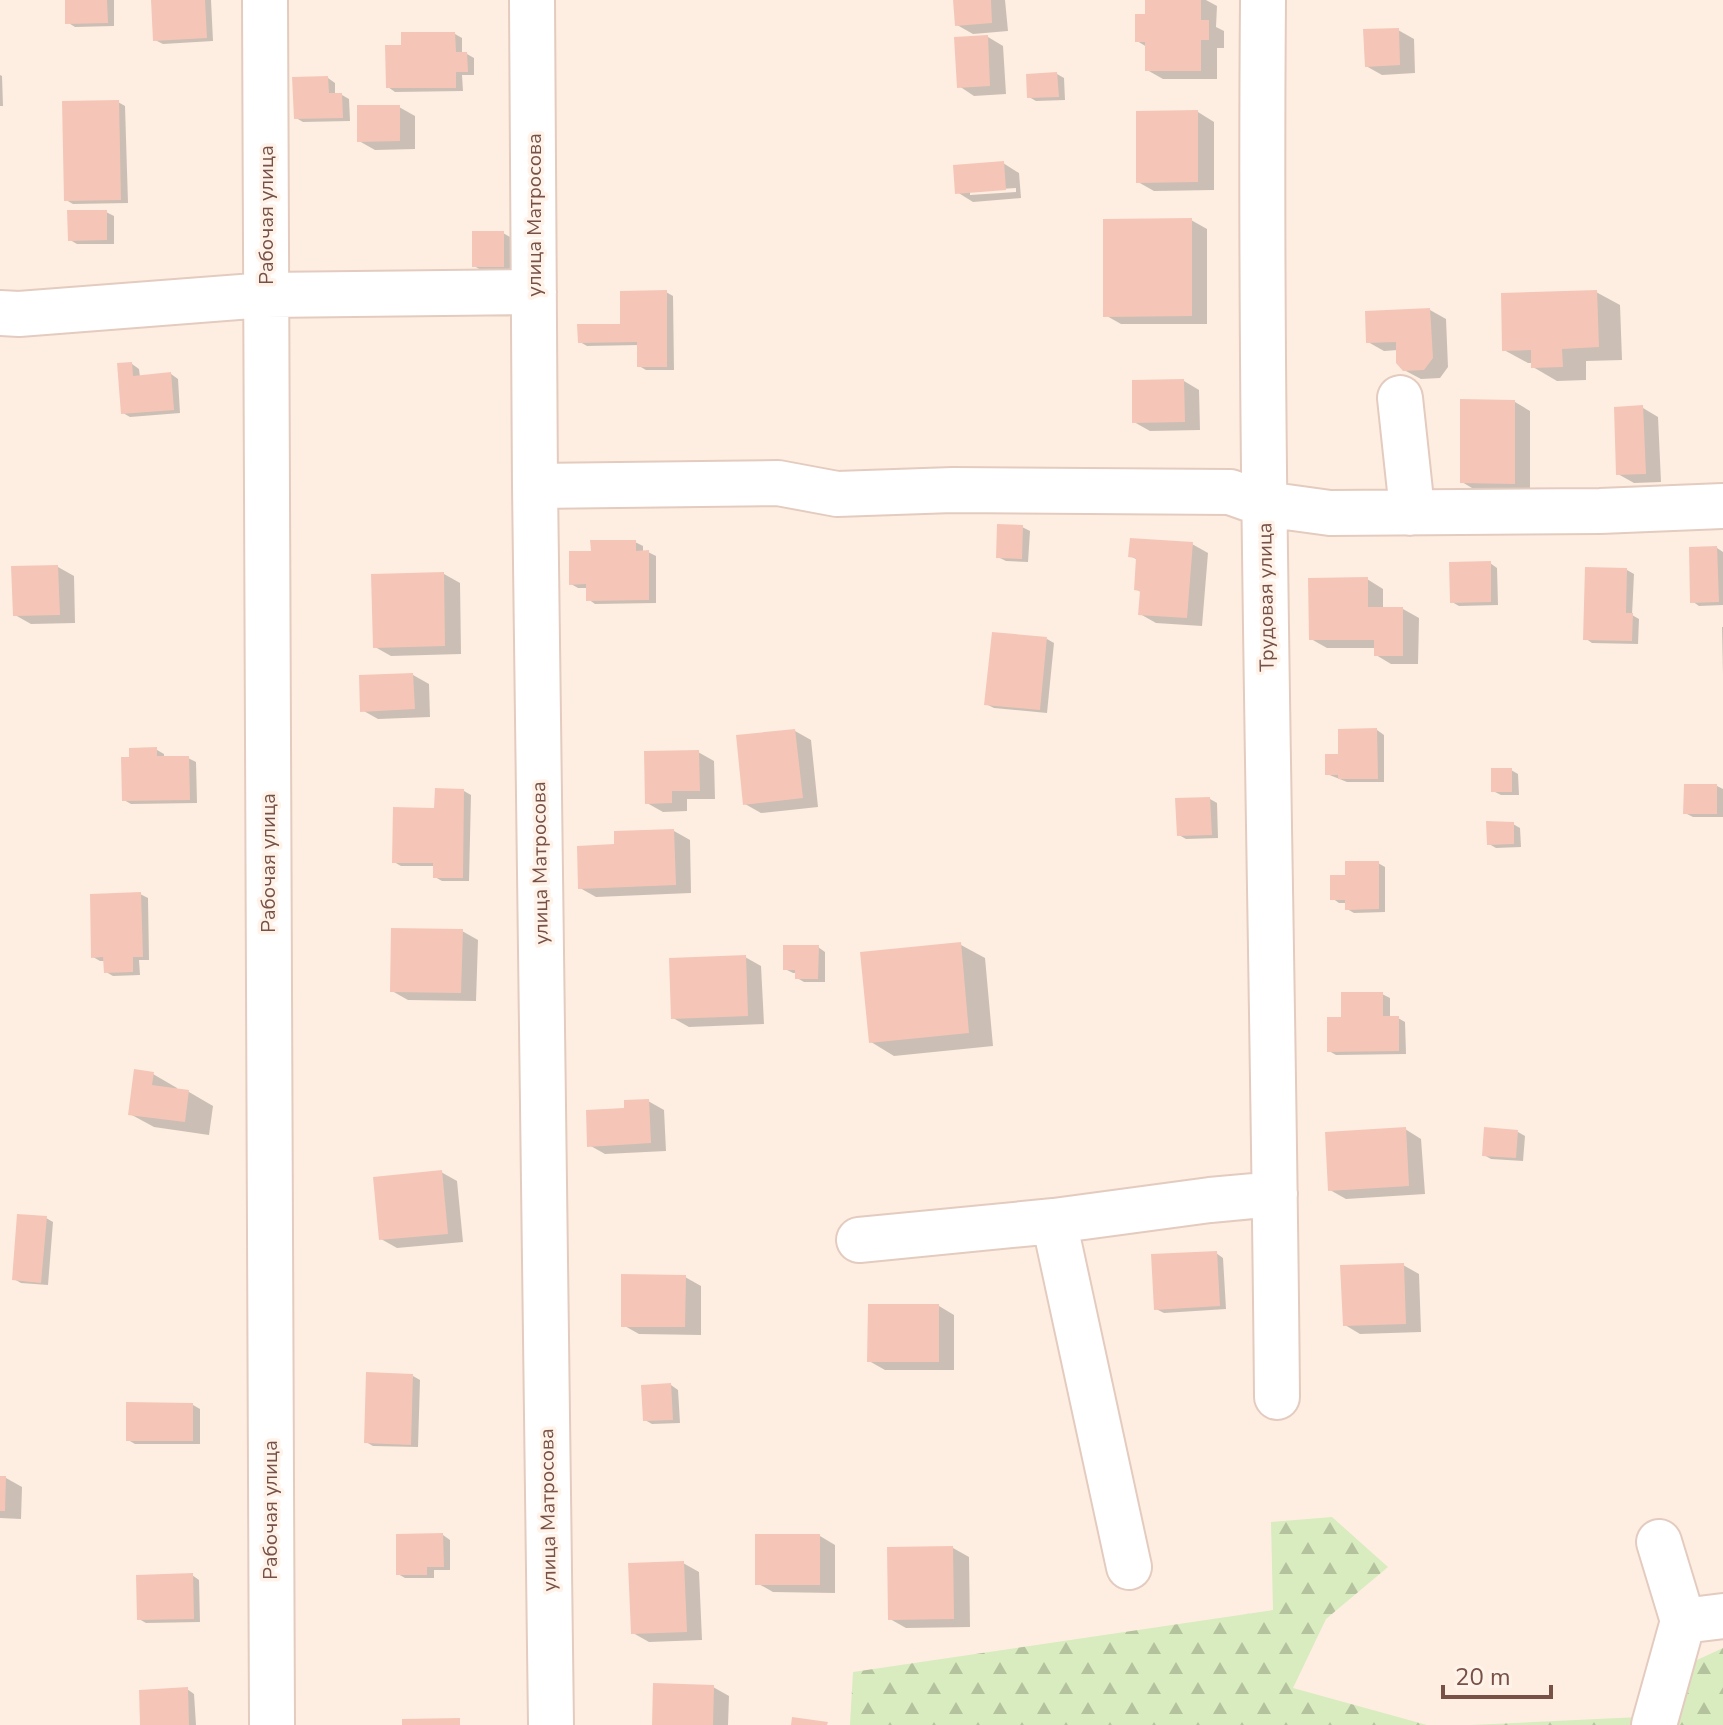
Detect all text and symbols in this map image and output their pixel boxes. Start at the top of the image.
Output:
street label: улица Матросова [521,133,548,297]
street label: Рабочая улица [253,145,280,285]
street label: Трудовая улица [1251,522,1281,672]
street label: улица Матросова [525,781,555,945]
street label: Рабочая улица [255,793,282,933]
street label: улица Матросова [533,1428,563,1592]
street label: Рабочая улица [257,1440,284,1580]
scale bar [1443,1649,1551,1699]
text: 20 m [1455,1661,1511,1693]

